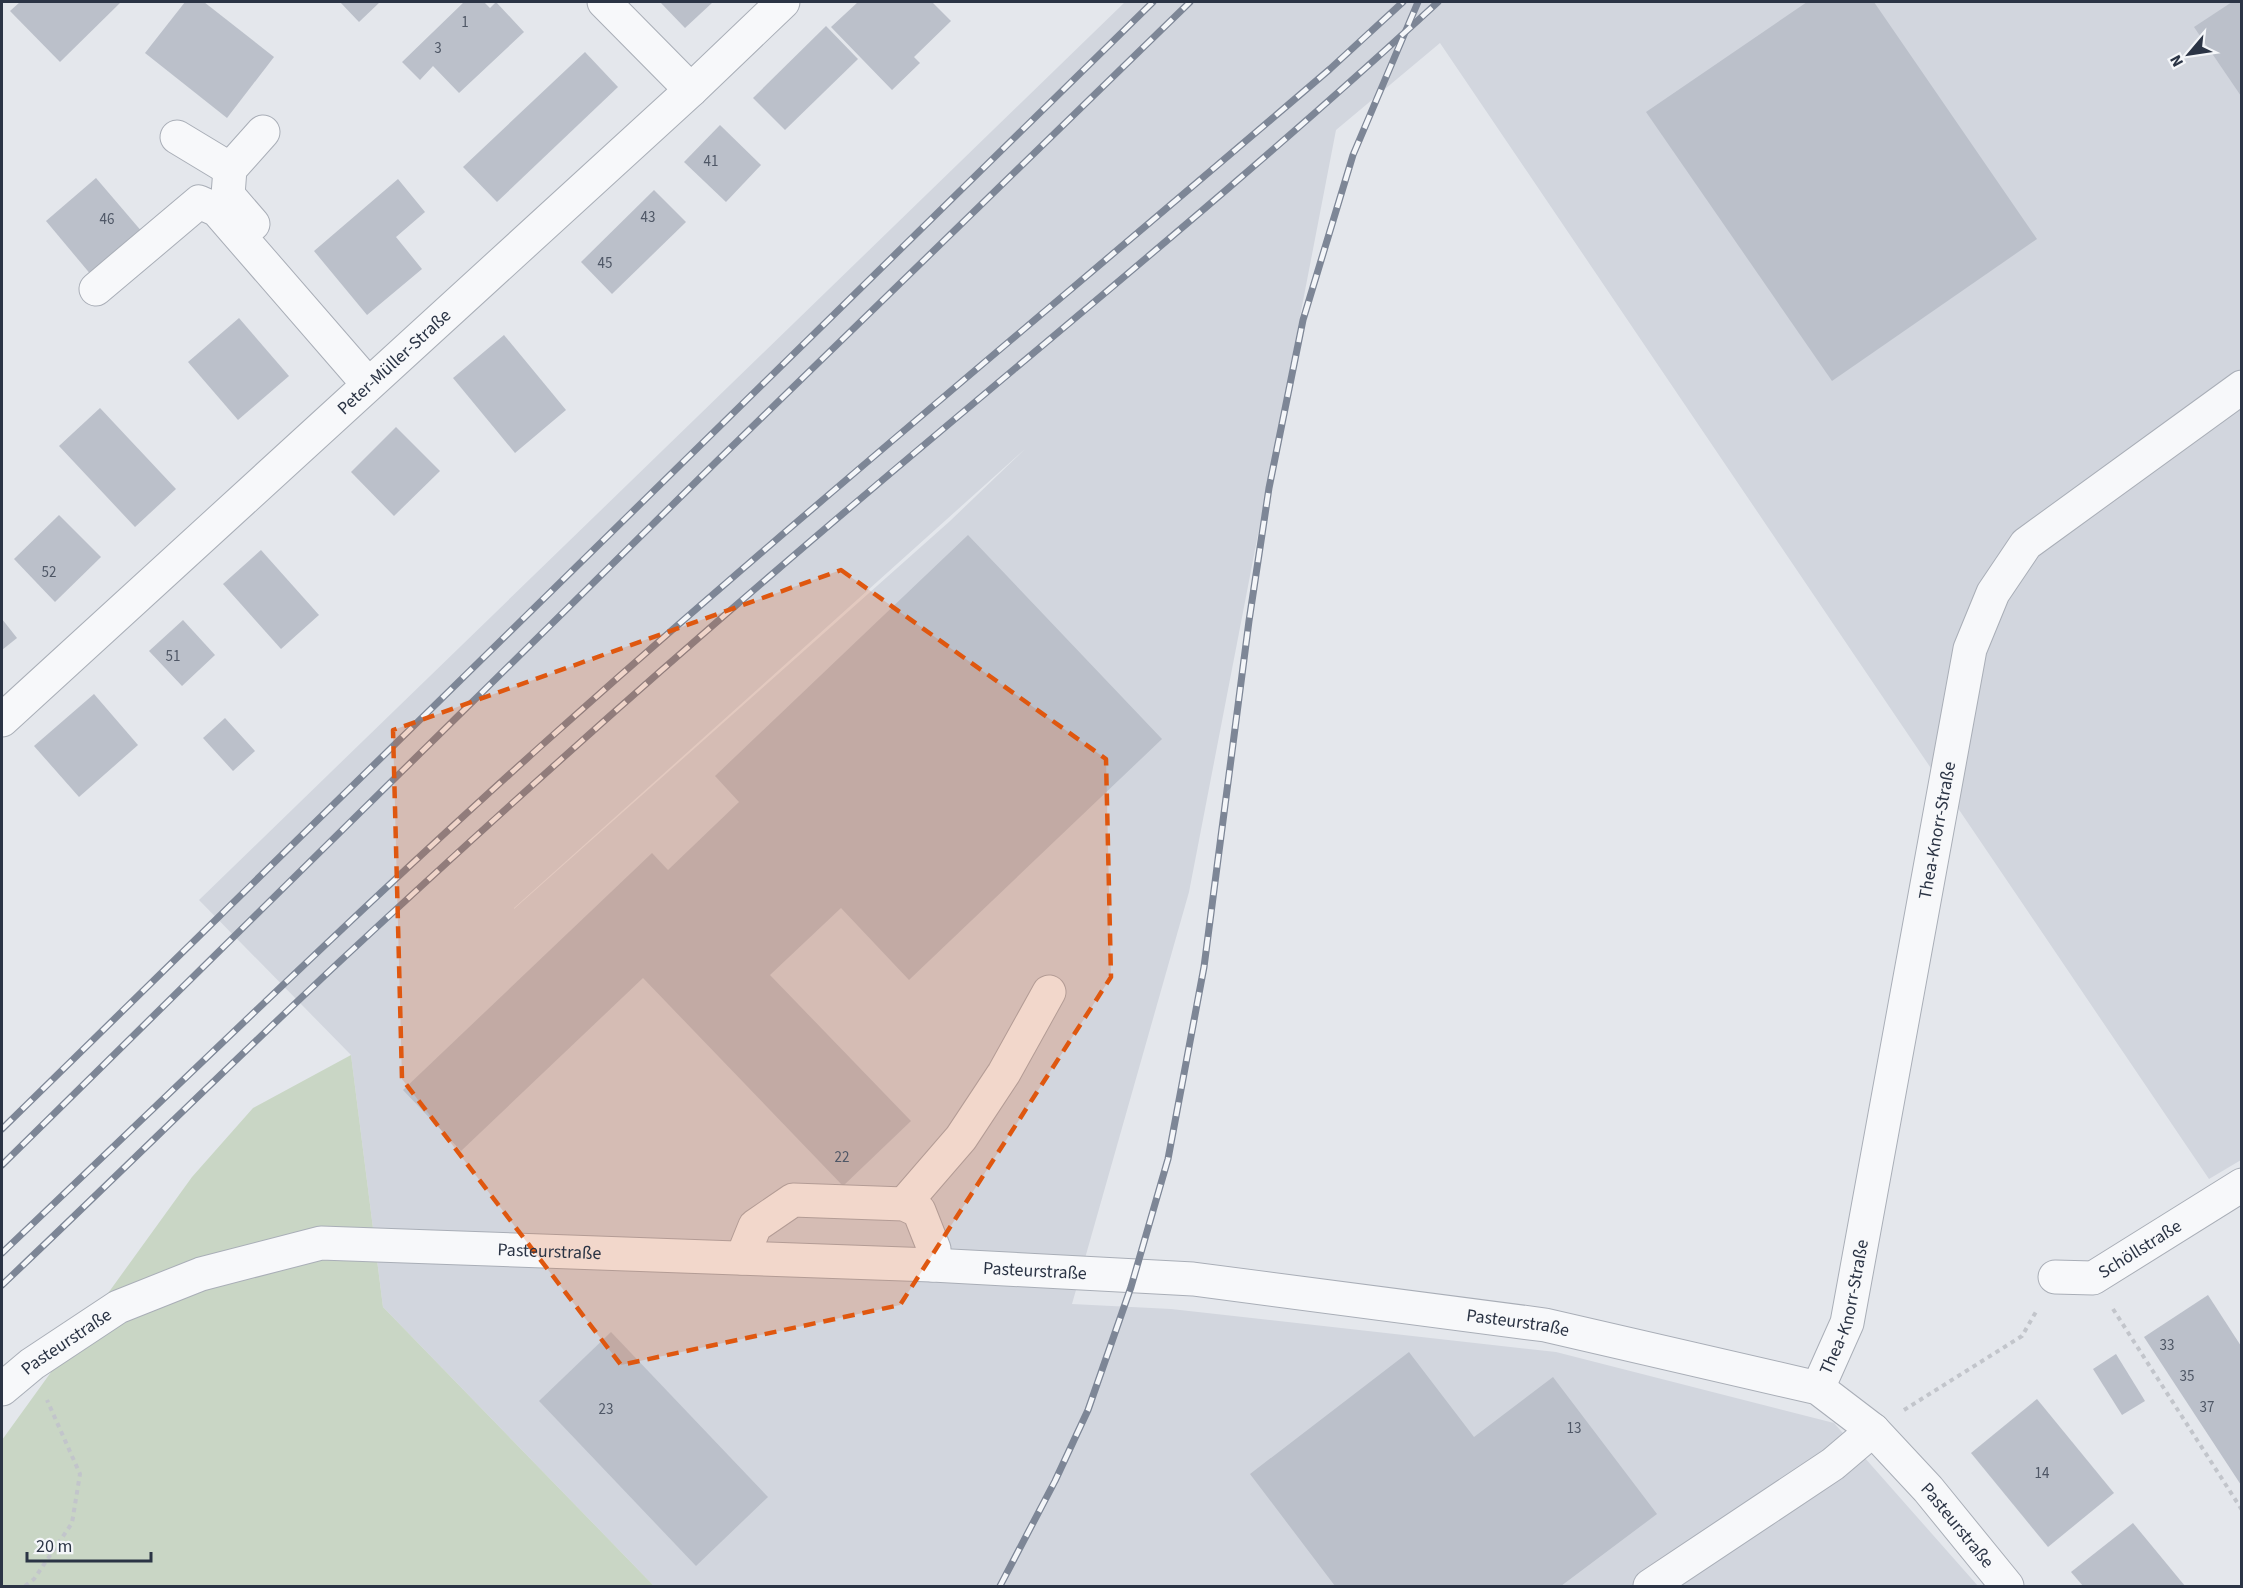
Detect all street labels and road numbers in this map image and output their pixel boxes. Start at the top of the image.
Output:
street label: Peter-Müller-Straße [331,303,456,420]
street label: Thea-Knorr-Straße [1912,759,1962,901]
street label: Schöllstraße [2093,1213,2186,1284]
street label: Pasteurstraße [497,1237,602,1266]
street label: Thea-Knorr-Straße [1813,1237,1875,1378]
street label: Pasteurstraße [982,1255,1088,1286]
street label: Pasteurstraße [16,1302,116,1381]
street label: Pasteurstraße [1465,1302,1572,1343]
street label: Pasteurstraße [1915,1477,2000,1573]

